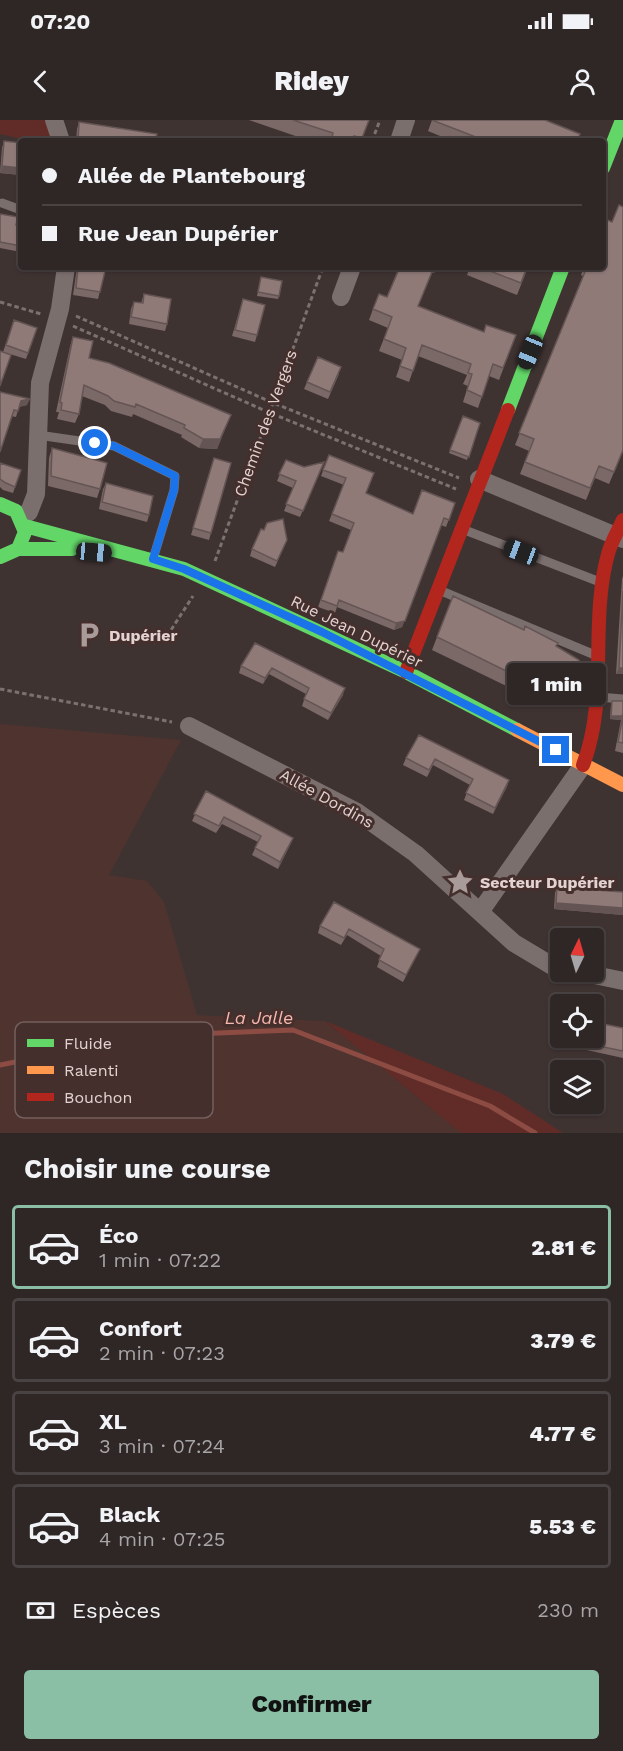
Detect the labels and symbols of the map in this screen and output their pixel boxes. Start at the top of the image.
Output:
car [515,332,545,372]
street label: Chemin des Vergers [230,347,301,499]
route start [81,429,108,456]
car [501,537,541,567]
car [75,541,113,563]
street label: Rue Jean Dupérier [288,591,426,672]
parking icon: Dupérier [74,620,104,650]
place label: Dupérier [109,626,177,645]
callout: 1 min [506,663,606,705]
route end [542,736,569,763]
street label: Allée Dordins [277,765,377,832]
place icon: Secteur Dupérier [445,867,475,897]
place label: Secteur Dupérier [480,873,615,892]
north arrow [550,928,604,982]
water label: La Jalle [225,1007,293,1028]
legend [15,1022,213,1118]
text: Fluide [64,1034,112,1053]
text: Ralenti [64,1061,119,1080]
text: Bouchon [64,1088,132,1107]

